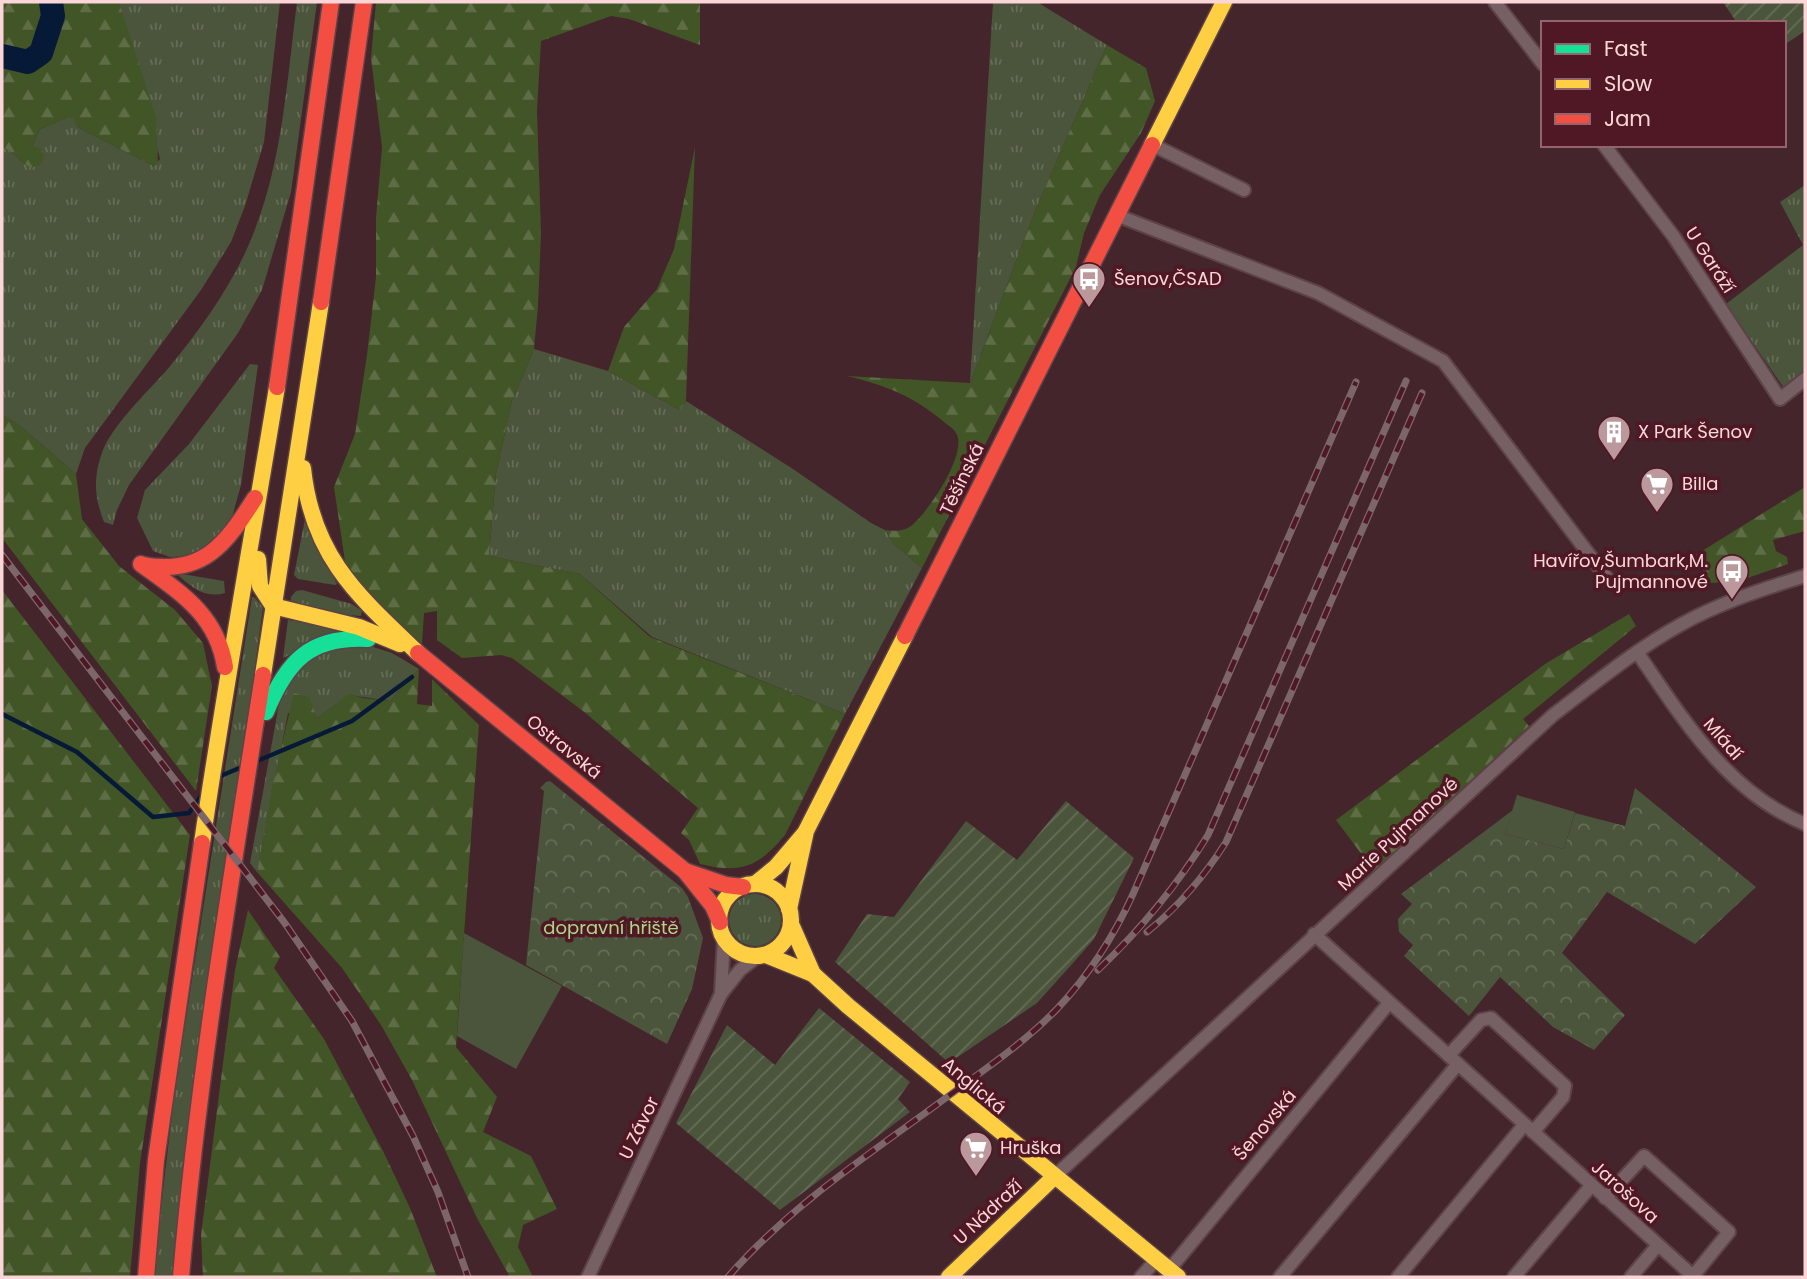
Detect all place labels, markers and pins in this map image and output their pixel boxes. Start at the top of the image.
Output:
bus stop icon: Šenov,ČSAD [1070,260,1108,309]
place label: Šenov,ČSAD [1114,266,1222,291]
building icon: X Park Šenov [1595,413,1633,462]
place label: X Park Šenov [1638,419,1752,444]
supermarket icon: Billa [1638,465,1676,514]
place label: Billa [1682,471,1719,496]
place label: Havířov,Šumbark,M. Pujmannové [1533,548,1708,594]
bus stop icon: Havířov,Šumbark,M. Pujmannové [1713,552,1751,601]
supermarket icon: Hruška [957,1129,995,1178]
place label: Hruška [1000,1135,1062,1160]

